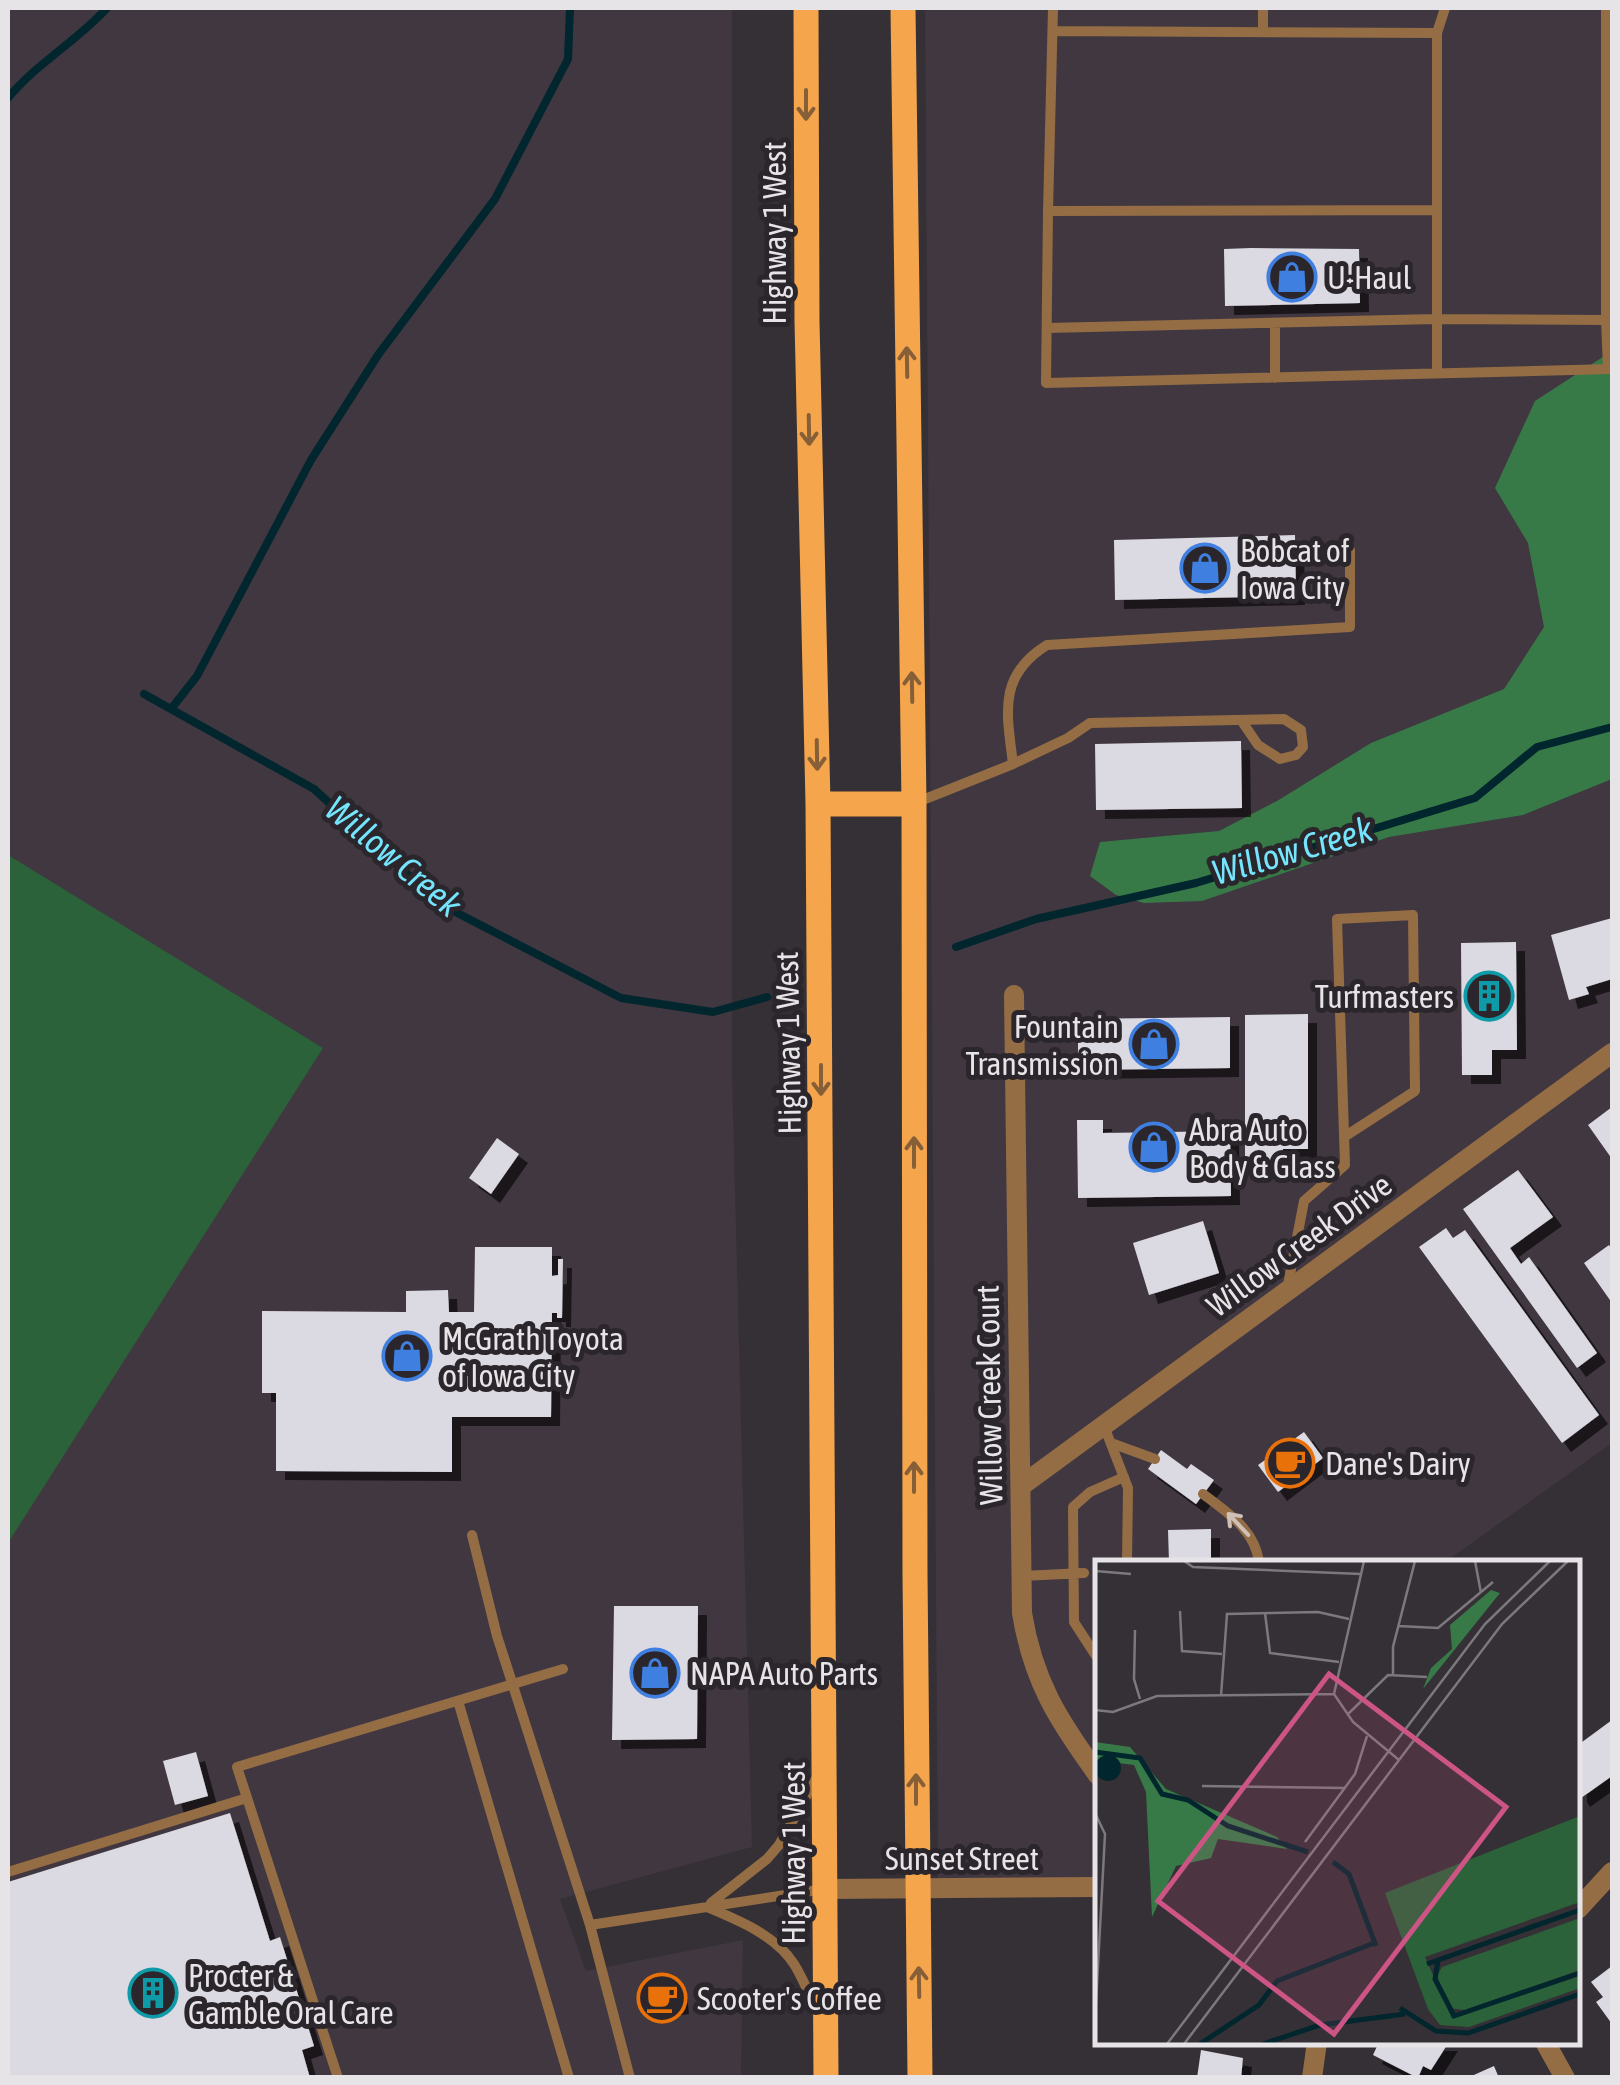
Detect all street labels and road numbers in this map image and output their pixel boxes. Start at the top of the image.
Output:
street label: Highway 1 West [756,141,793,325]
street label: Highway 1 West [768,951,808,1135]
street label: Willow Creek Drive [1200,1166,1398,1324]
street label: Willow Creek Court [969,1285,1009,1505]
street label: Highway 1 West [775,1761,812,1945]
street label: Sunset Street [885,1840,1039,1877]

